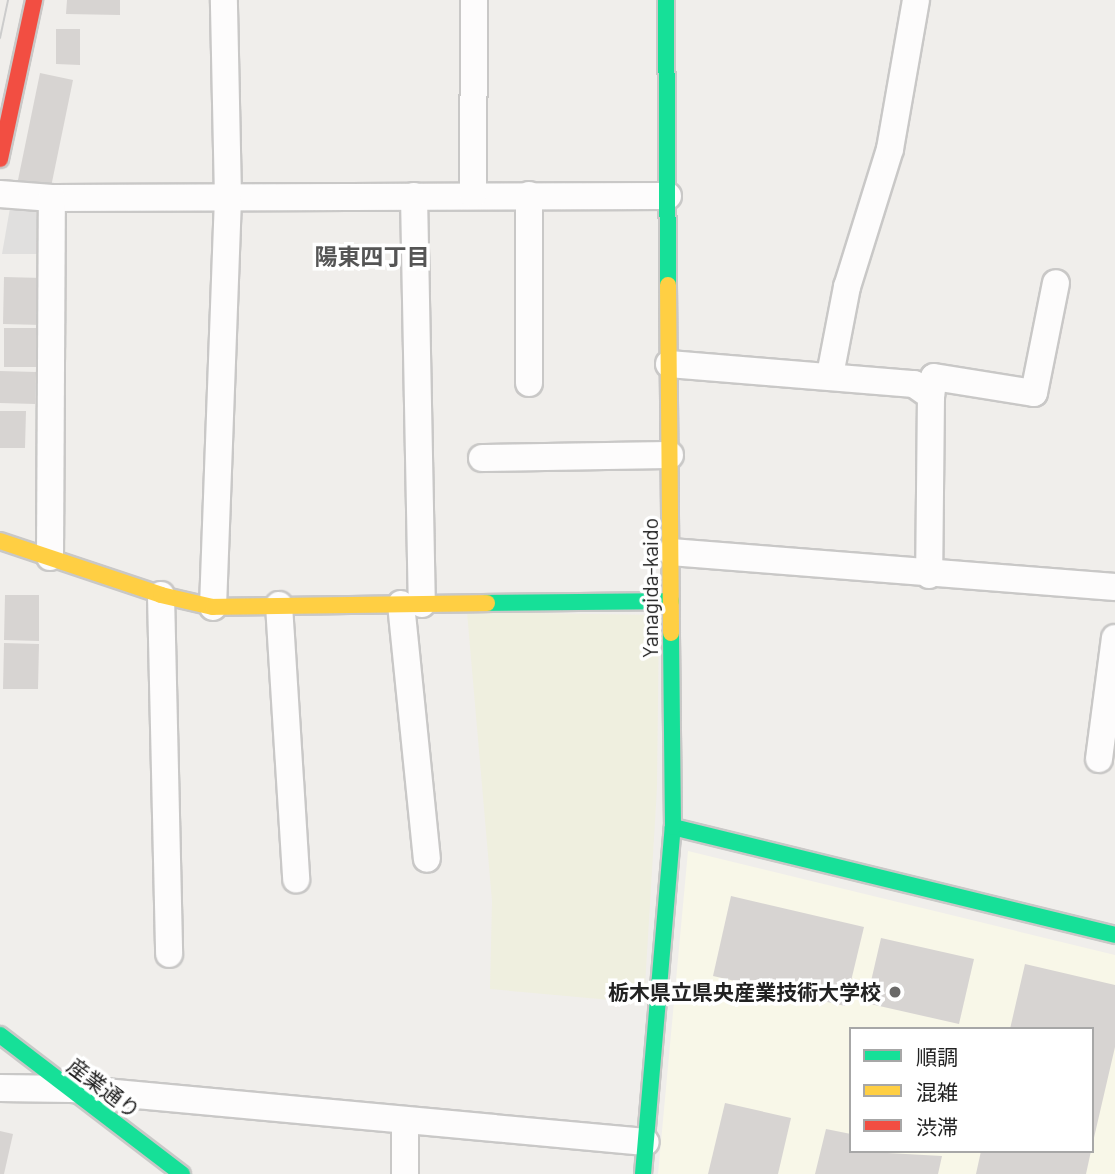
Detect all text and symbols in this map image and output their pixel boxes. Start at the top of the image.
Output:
district label: 陽東四丁目 [315,242,429,270]
street label: Yanagida-kaido [637,518,663,658]
place label: 栃木県立県央産業技術大学校 [608,979,881,1005]
marker: 栃木県立県央産業技術大学校 [887,984,903,1000]
legend [849,1027,1094,1153]
text: 順調 [916,1044,958,1069]
street label: 産業通り [63,1053,145,1123]
text: 混雑 [916,1079,958,1104]
text: 渋滞 [916,1114,958,1139]

